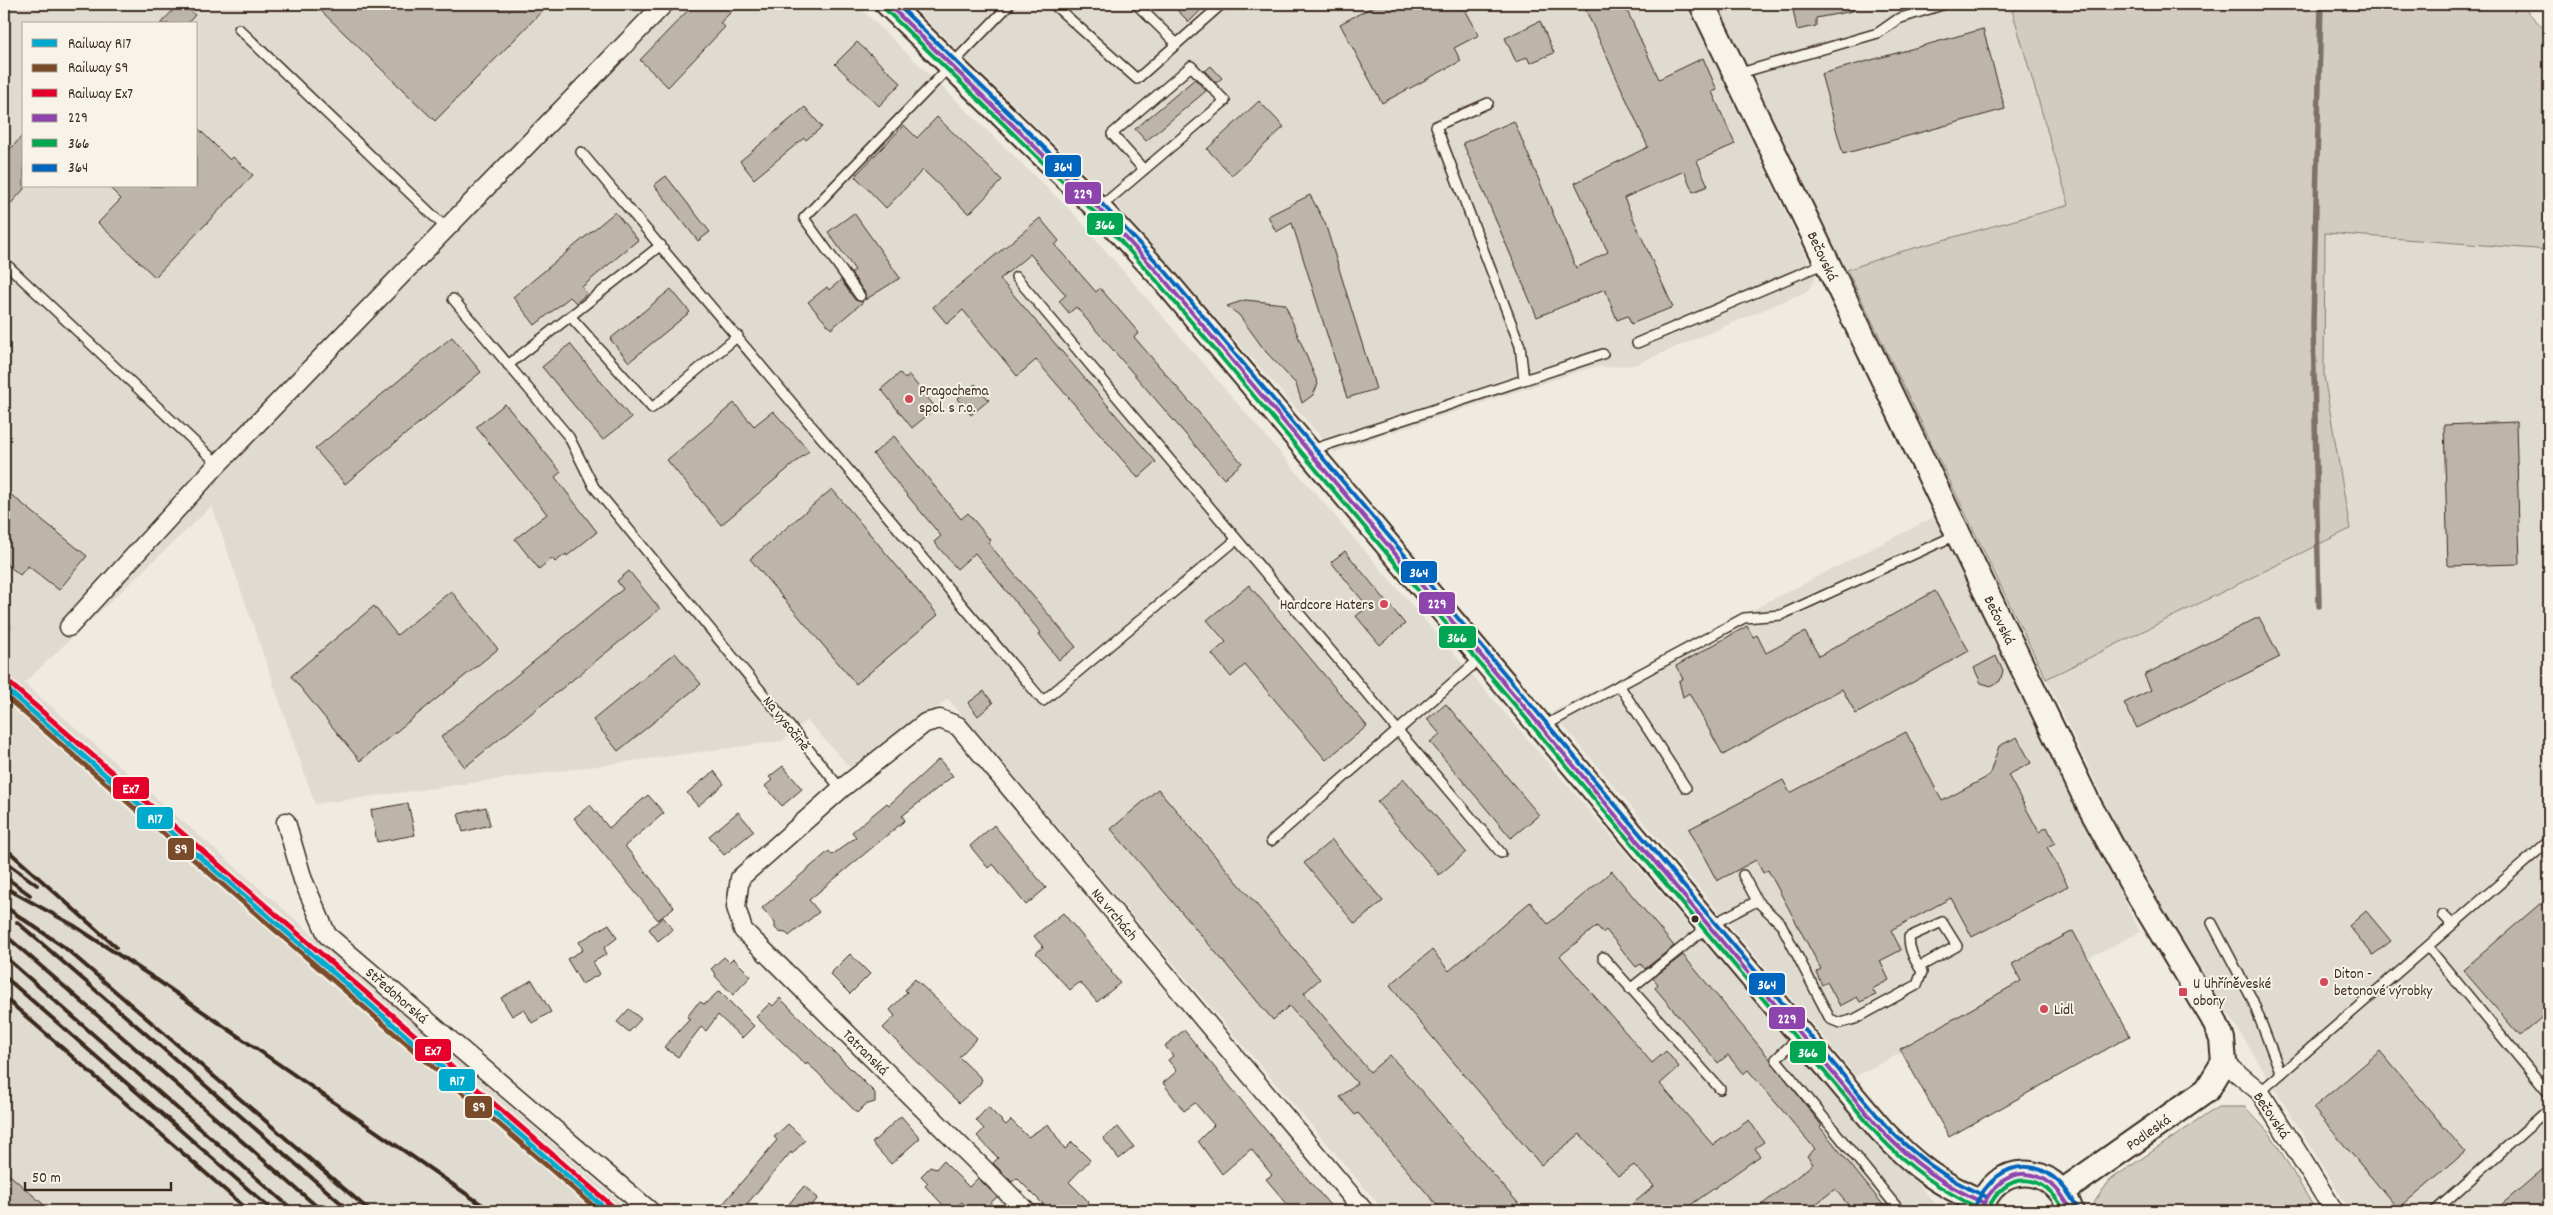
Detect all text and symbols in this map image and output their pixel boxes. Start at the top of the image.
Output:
legend [22,22,198,188]
text: Railway R17 [68,34,131,56]
text: Railway S9 [68,58,128,80]
text: Railway Ex7 [68,84,133,106]
text: 229 [68,108,88,130]
text: 366 [68,134,89,156]
line badge: 364 [1044,154,1082,178]
text: 364 [68,158,88,180]
text: 364 [1054,158,1073,178]
line badge: 229 [1064,181,1102,205]
text: 229 [1074,185,1092,205]
line badge: 366 [1086,212,1124,236]
text: 366 [1095,216,1115,236]
street label: Bečovská [1800,228,1842,286]
place label: Pragochema spol. s r.o. [919,381,989,420]
marker: Pragochema spol. s r.o. [903,393,915,405]
line badge: 364 [1400,560,1438,584]
text: 364 [1410,564,1429,584]
line badge: 229 [1418,591,1456,615]
street label: Bečovská [1977,592,2020,650]
place label: Hardcore Haters [1280,595,1374,617]
text: 229 [1428,595,1446,615]
marker: Hardcore Haters [1378,598,1390,610]
line badge: 366 [1438,625,1477,649]
text: 366 [1447,629,1467,649]
street label: Na vysočině [756,692,815,757]
line badge: Ex7 [112,776,150,800]
text: Ex7 [123,780,140,800]
line badge: R17 [136,806,174,830]
text: R17 [147,810,163,830]
line badge: S9 [167,837,195,861]
text: S9 [175,840,187,860]
street label: Na vrchách [1085,884,1142,947]
unlabelled marker [1690,914,1700,924]
street label: Středohorská [359,963,432,1030]
place label: Diton - betonové výrobky [2334,964,2433,1003]
line badge: 364 [1748,972,1786,996]
place label: U Uhříněveské obory [2193,974,2271,1013]
text: 364 [1758,976,1777,996]
marker: Diton - betonové výrobky [2318,976,2330,988]
marker: U Uhříněveské obory [2177,986,2189,998]
place label: Lidl [2054,1000,2074,1022]
marker: Lidl [2038,1003,2050,1015]
line badge: 229 [1768,1006,1806,1030]
text: 229 [1778,1010,1796,1030]
street label: Tatranská [836,1025,893,1082]
line badge: Ex7 [414,1038,452,1062]
line badge: 366 [1789,1040,1827,1064]
text: Ex7 [425,1042,442,1062]
text: 366 [1798,1044,1818,1064]
line badge: R17 [438,1068,476,1092]
text: R17 [449,1072,465,1092]
street label: Bečovská [2247,1088,2294,1145]
line badge: S9 [464,1095,493,1119]
text: S9 [473,1098,485,1118]
street label: Podleská [2122,1110,2177,1157]
scale bar [25,1160,171,1192]
text: 50 m [32,1168,61,1190]

